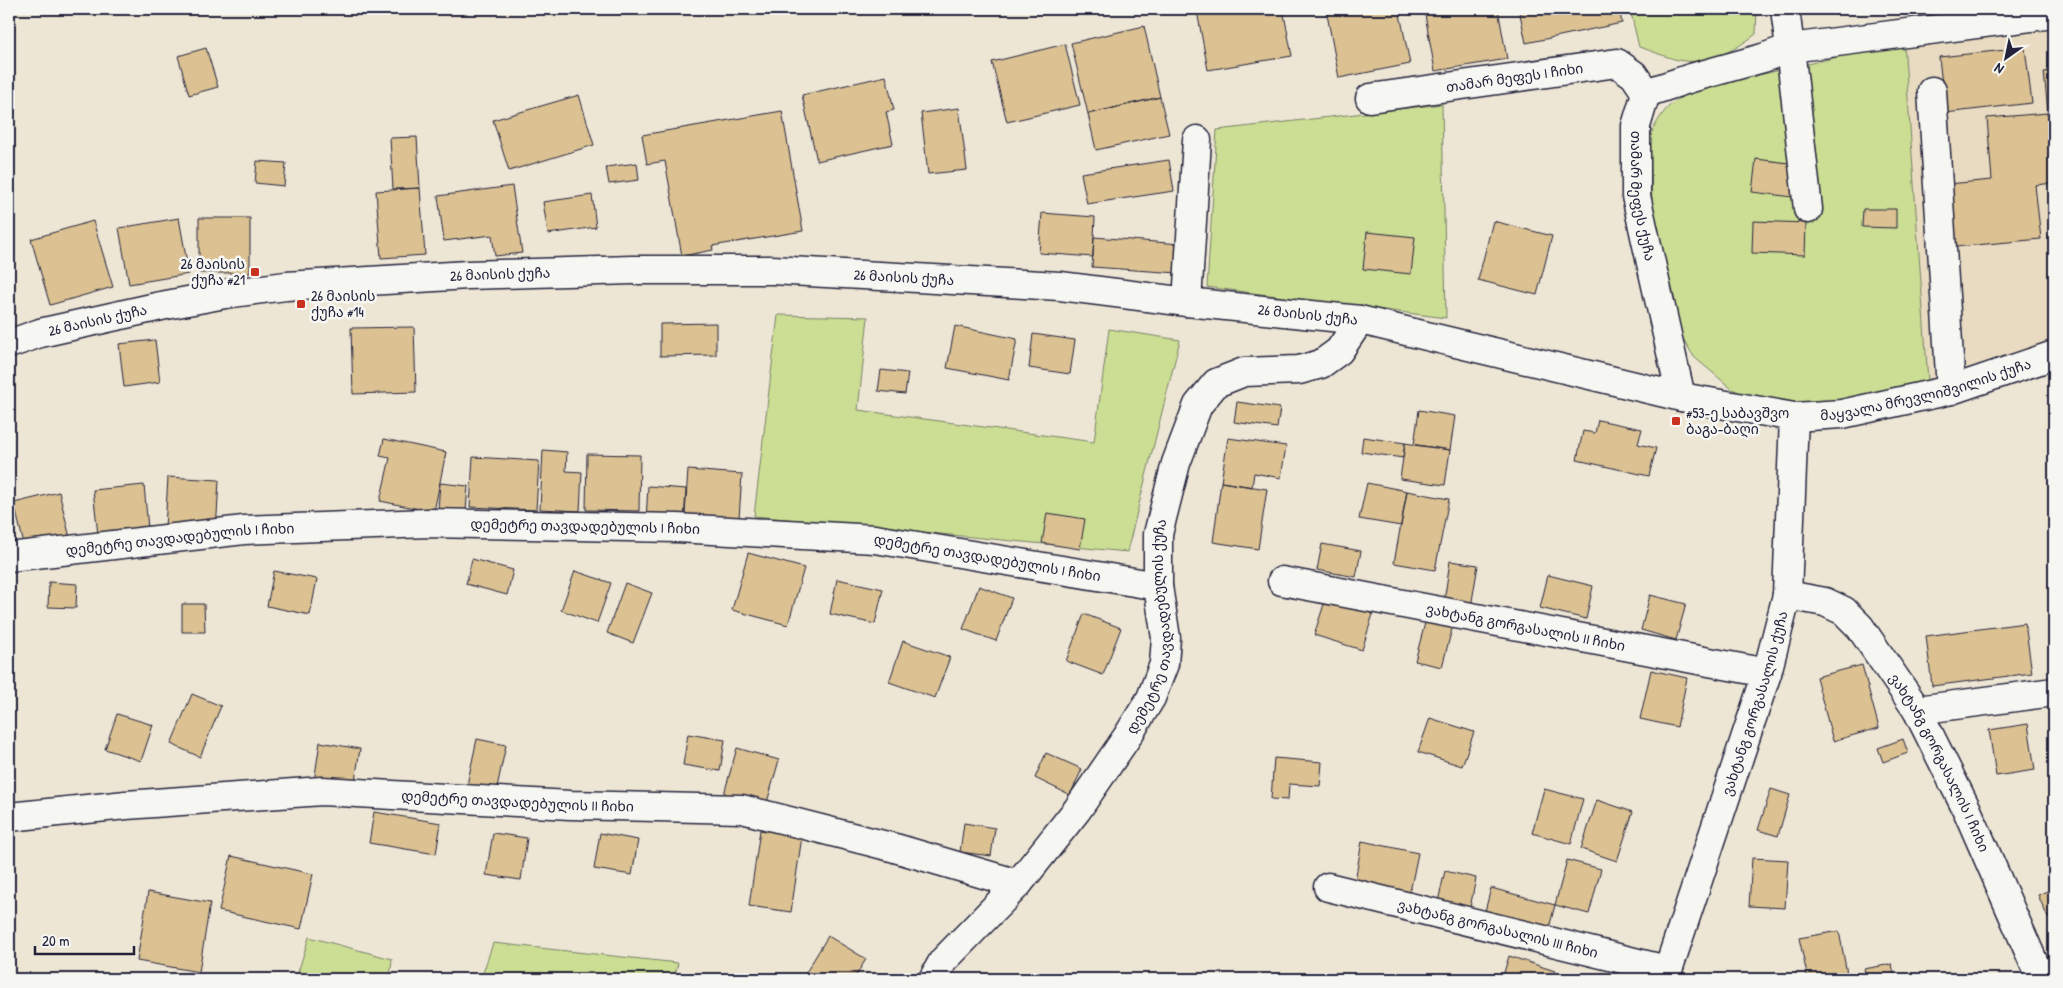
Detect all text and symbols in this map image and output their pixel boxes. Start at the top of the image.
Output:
north arrow [1980,32,2030,82]
street label: თამარ მეფეს I ჩიხი [1445,58,1584,96]
text: N [1990,59,2007,79]
street label: თამარ მეფეს ქუჩა [1627,131,1660,263]
place label: 26 მაისის ქუჩა #21 [180,254,245,289]
street label: 26 მაისის ქუჩა [449,262,551,285]
street label: 26 მაისის ქუჩა [853,265,955,289]
marker: 26 მაისის ქუჩა #21 [249,266,261,278]
place label: 26 მაისის ქუჩა #14 [311,286,376,321]
marker: 26 მაისის ქუჩა #14 [295,298,307,310]
street label: 26 მაისის ქუჩა [46,299,149,340]
street label: 26 მაისის ქუჩა [1257,299,1359,329]
street label: მაყვალა მრევლიშვილის ქუჩა [1819,354,2033,424]
place label: #53-ე საბავშვო ბაგა-ბაღი [1686,403,1789,438]
marker: #53-ე საბავშვო ბაგა-ბაღი [1670,415,1682,427]
street label: დემეტრე თავდადებულის I ჩიხი [470,514,701,538]
street label: დემეტრე თავდადებულის ქუჩა [1121,517,1176,737]
street label: დემეტრე თავდადებულის I ჩიხი [65,518,295,559]
street label: დემეტრე თავდადებულის I ჩიხი [873,529,1102,585]
street label: ვახტანგ გორგასალის II ჩიხი [1425,599,1627,655]
street label: ვახტანგ გორგასალის ქუჩა [1717,609,1792,798]
street label: ვახტანგ გორგასალის I ჩიხი [1885,669,1994,855]
street label: დემეტრე თავდადებულის II ჩიხი [401,785,634,815]
street label: ვახტანგ გორგასალის III ჩიხი [1396,894,1600,962]
scale bar [35,923,134,955]
text: 20 m [42,930,69,951]

